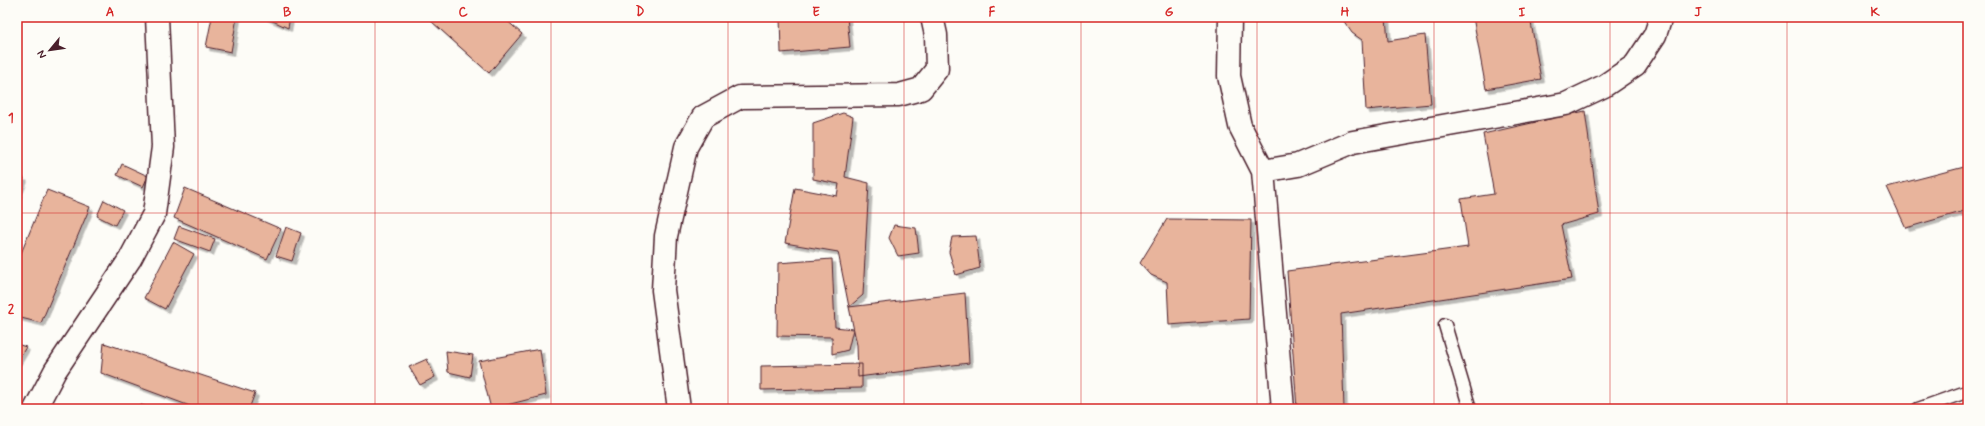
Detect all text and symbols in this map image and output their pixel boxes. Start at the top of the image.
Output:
text: A [106,4,114,21]
text: B [283,4,292,21]
text: C [458,4,468,21]
text: D [636,4,645,21]
text: E [812,4,820,21]
text: F [989,4,996,21]
text: G [1165,4,1174,21]
text: H [1341,4,1350,21]
text: I [1519,4,1526,21]
text: J [1694,4,1702,21]
text: K [1870,4,1880,21]
north arrow [30,30,70,70]
text: N [34,48,50,61]
text: 1 [8,110,14,127]
text: 2 [8,301,15,318]

